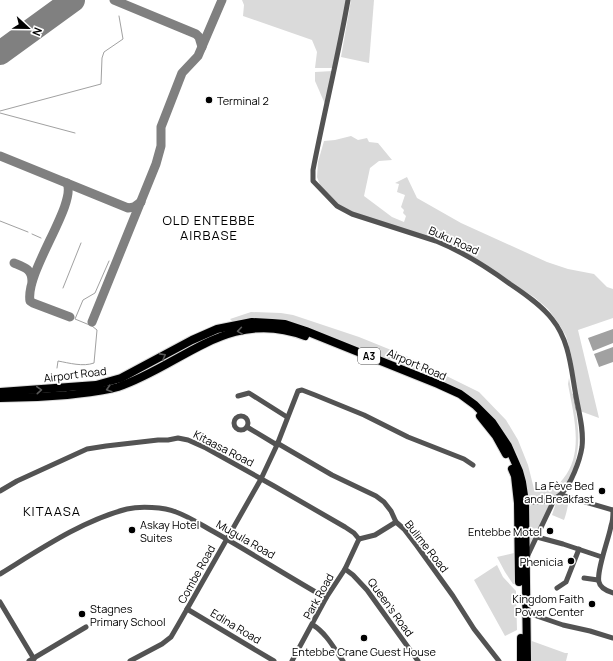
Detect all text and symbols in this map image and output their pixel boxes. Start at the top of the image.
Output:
north arrow [8,8,48,48]
text: N [29,25,46,38]
place label: Terminal 2 [217,93,269,108]
marker: Terminal 2 [204,95,214,105]
district label: OLD ENTEBBE AIRBASE [162,211,256,244]
street label: Buku Road [426,222,482,258]
one-way arrow [237,327,243,335]
street label: Airport Road [385,345,449,383]
road number: A3 [358,348,380,364]
one-way arrow [158,354,166,361]
street label: Airport Road [43,363,107,385]
one-way arrow [105,384,112,393]
one-way arrow [36,385,42,394]
street label: Kitaasa Road [191,426,257,470]
place label: La Fève Bed and Breakfast [524,478,594,506]
marker: La Fève Bed and Breakfast [597,486,607,496]
district label: KITAASA [23,502,81,520]
street label: Mugula Road [214,516,278,562]
place label: Askay Hotel Suites [140,517,199,545]
street label: Bulime Road [402,517,452,575]
place label: Entebbe Motel [468,524,542,539]
marker: Askay Hotel Suites [127,525,137,535]
marker: Entebbe Motel [545,526,555,536]
street label: Combe Road [174,542,218,606]
place label: Phenicia [520,554,563,569]
marker: Phenicia [566,556,576,566]
street label: Park Road [299,570,337,622]
street label: Queen's Road [365,575,417,639]
place label: Kingdom Faith Power Center [512,591,584,619]
marker: Kingdom Faith Power Center [587,599,597,609]
place label: Stagnes Primary School [90,601,166,629]
street label: Edina Road [208,605,264,647]
marker: Stagnes Primary School [77,609,87,619]
marker: Entebbe Crane Guest House [359,633,369,643]
place label: Entebbe Crane Guest House [292,644,436,659]

